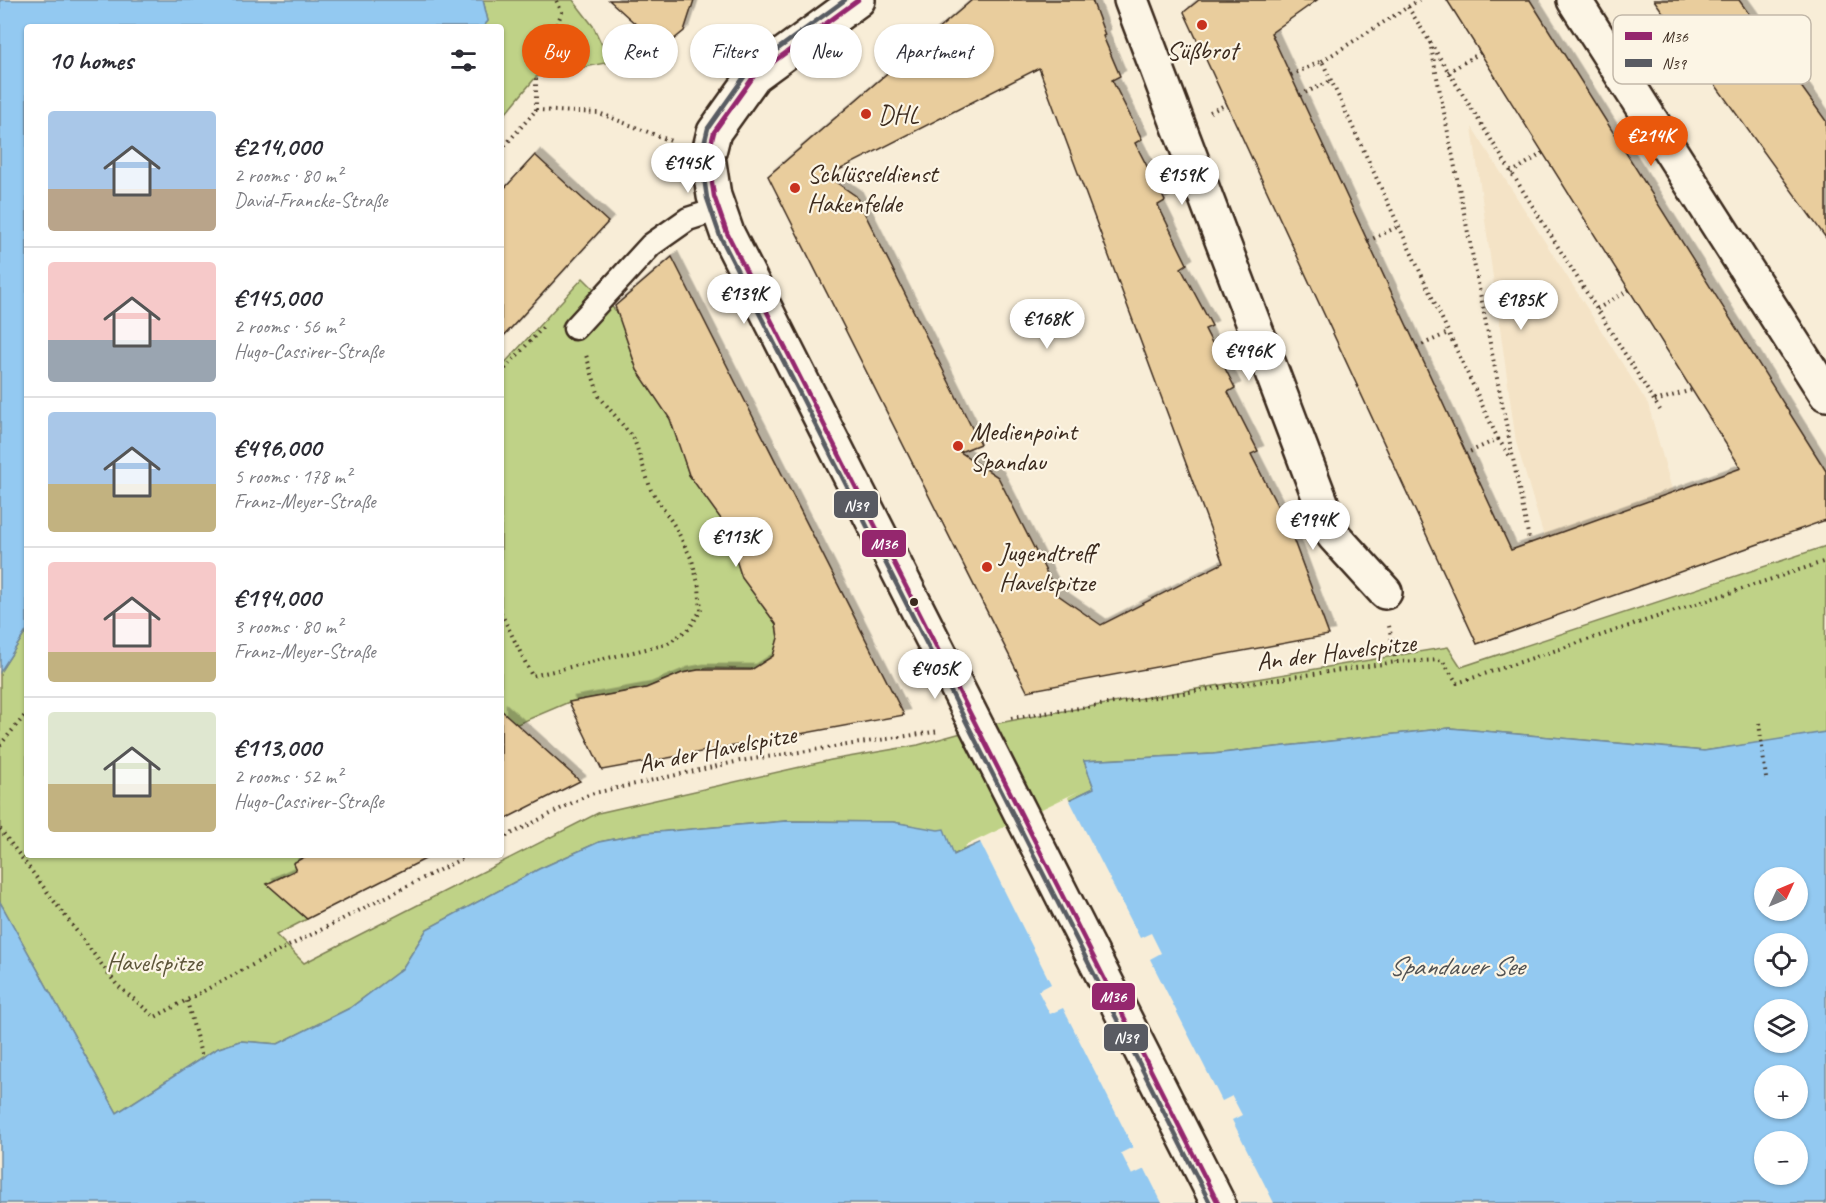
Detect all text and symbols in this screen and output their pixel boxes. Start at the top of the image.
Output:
legend [1613,15,1811,84]
marker: Süßbrot [1195,18,1209,32]
chip: Buy [522,24,590,78]
chip: Rent [602,24,678,78]
chip: Filters [690,24,778,78]
chip: New [790,24,862,78]
chip: Apartment [874,24,994,78]
text: M36 [1662,27,1689,47]
place label: Süßbrot [1166,34,1241,67]
text: 10 homes [48,44,133,77]
icon: filters [447,44,480,77]
text: N39 [1662,54,1688,74]
place label: DHL [878,98,920,131]
marker: DHL [859,107,873,121]
pin: €214K [1609,116,1693,167]
text: €214K [1628,123,1674,148]
text: €214,000 [234,130,321,163]
icon: home [96,135,168,207]
pin: €145K [646,143,730,194]
text: €145K [665,150,711,175]
pin: €159K [1140,155,1224,206]
place label: Schlüsseldienst Hakenfelde [807,157,940,220]
text: €159K [1159,162,1205,187]
text: 2 rooms · 80 m² [234,163,342,188]
marker: Schlüsseldienst Hakenfelde [788,181,802,195]
text: David-Francke-Straße [234,188,387,213]
pin: €139K [702,274,786,325]
pin: €185K [1479,280,1563,331]
text: €145,000 [234,281,321,314]
text: €139K [721,281,767,306]
icon: home [96,286,168,358]
text: €185K [1498,287,1544,312]
pin: €168K [1005,299,1089,350]
text: €168K [1024,306,1070,331]
text: 2 rooms · 56 m² [234,314,342,339]
pin: €496K [1207,331,1291,382]
text: €496K [1226,338,1272,363]
text: Hugo-Cassirer-Straße [234,339,383,364]
place label: Medienpoint Spandau [970,415,1079,478]
text: €496,000 [234,431,321,464]
icon: home [96,436,168,508]
marker: Medienpoint Spandau [951,439,965,453]
text: 5 rooms · 178 m² [234,464,351,489]
text: Franz-Meyer-Straße [234,489,376,514]
line badge: N39 [833,490,879,519]
text: N39 [844,496,870,516]
pin: €194K [1271,500,1355,551]
text: €194K [1290,507,1336,532]
pin: €113K [694,517,778,568]
text: €113K [713,524,759,549]
line badge: M36 [861,529,907,558]
text: M36 [871,534,899,554]
place label: Jugendtreff Havelspitze [997,536,1100,599]
marker: Jugendtreff Havelspitze [980,560,994,574]
text: €194,000 [234,581,321,614]
icon: home [96,586,168,658]
unlabelled marker [908,596,920,608]
text: 3 rooms · 80 m² [234,614,342,639]
street label: An der Havelspitze [1254,626,1419,678]
text: Franz-Meyer-Straße [234,639,376,664]
pin: €405K [893,649,977,700]
text: €405K [912,656,958,681]
street label: An der Havelspitze [635,717,800,781]
text: €113,000 [234,731,321,764]
icon: home [96,736,168,808]
text: 2 rooms · 52 m² [234,764,342,789]
text: Hugo-Cassirer-Straße [234,789,383,814]
north arrow [1754,867,1808,921]
map controls [1754,867,1808,1185]
button: locate [1754,933,1808,987]
park label: Havelspitze [106,946,204,979]
water label: Spandauer See [1389,949,1527,983]
line badge: M36 [1091,982,1136,1011]
text: M36 [1100,987,1128,1007]
button: layers [1754,999,1808,1053]
line badge: N39 [1103,1023,1149,1052]
text: N39 [1114,1028,1140,1048]
button: + [1754,1065,1808,1119]
button: − [1754,1131,1808,1185]

